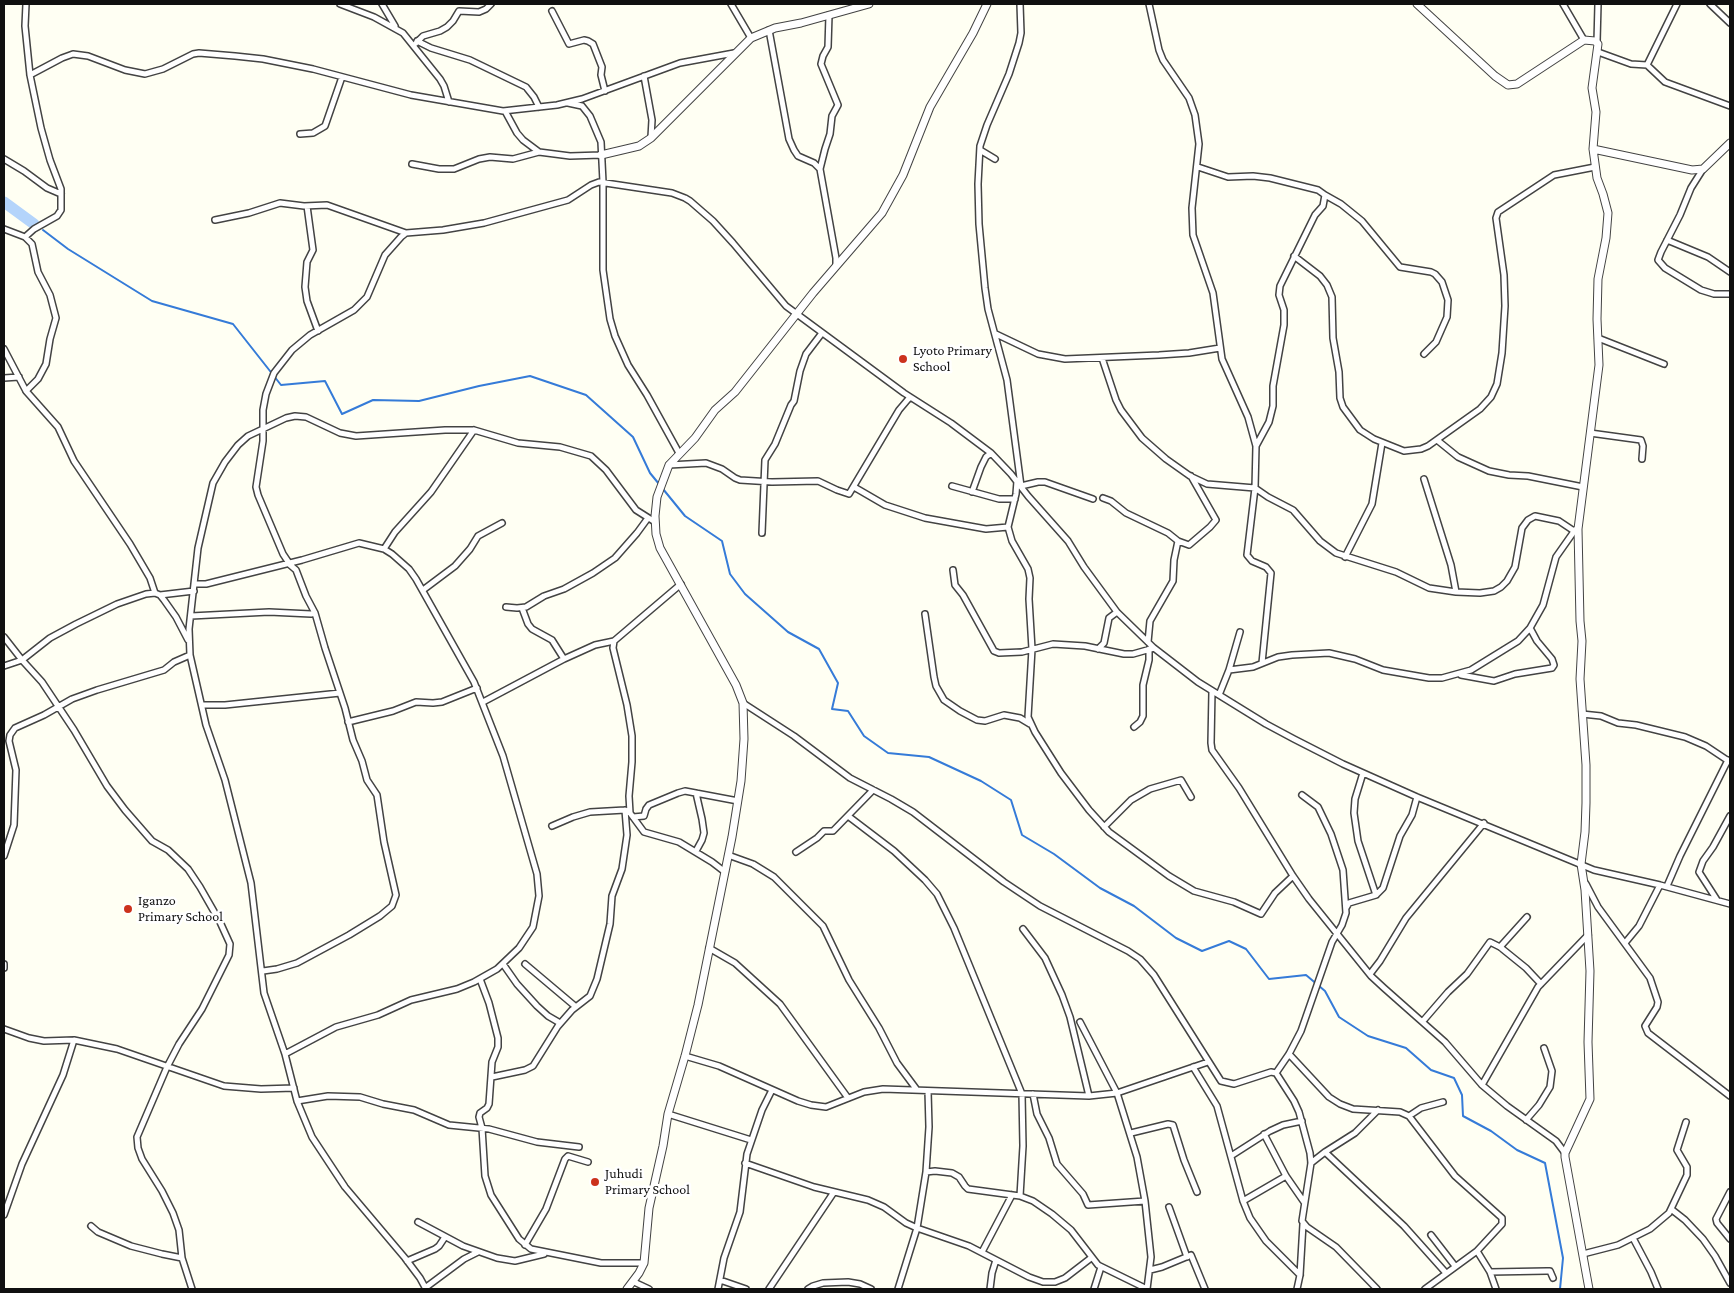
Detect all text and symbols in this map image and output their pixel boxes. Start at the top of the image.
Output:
place label: Lyoto Primary School [913,343,992,376]
marker: Lyoto Primary School [897,353,909,365]
place label: Iganzo Primary School [138,893,223,926]
marker: Iganzo Primary School [122,903,134,915]
place label: Juhudi Primary School [605,1166,690,1198]
marker: Juhudi Primary School [589,1176,601,1188]

